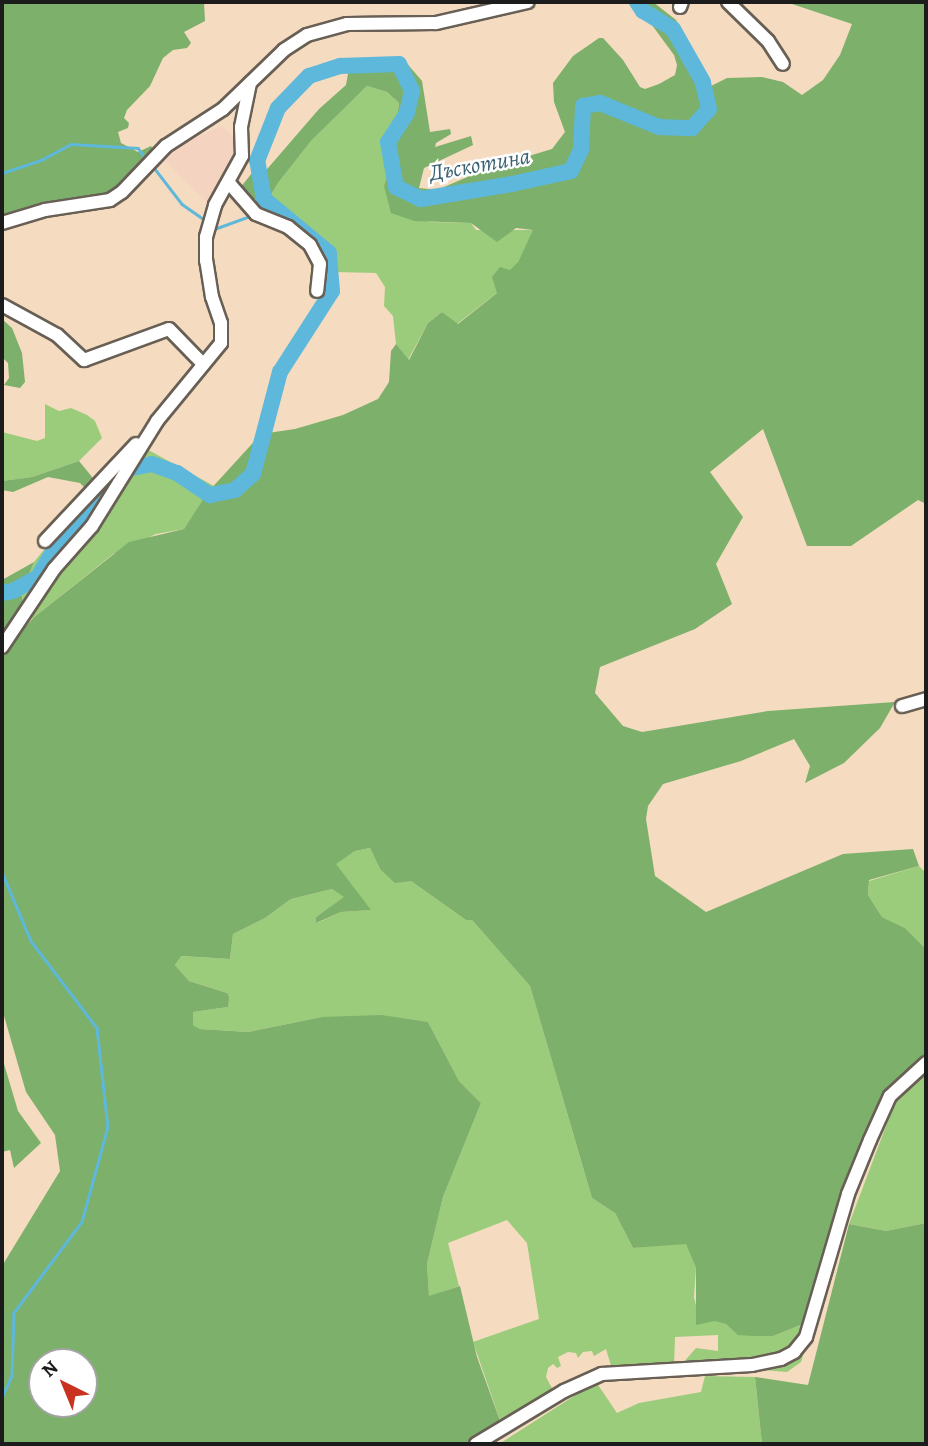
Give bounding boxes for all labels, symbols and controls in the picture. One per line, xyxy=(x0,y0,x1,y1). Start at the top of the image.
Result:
water label: Дъскотина xyxy=(427,143,533,187)
north arrow xyxy=(28,1348,98,1418)
text: N xyxy=(36,1355,64,1383)

